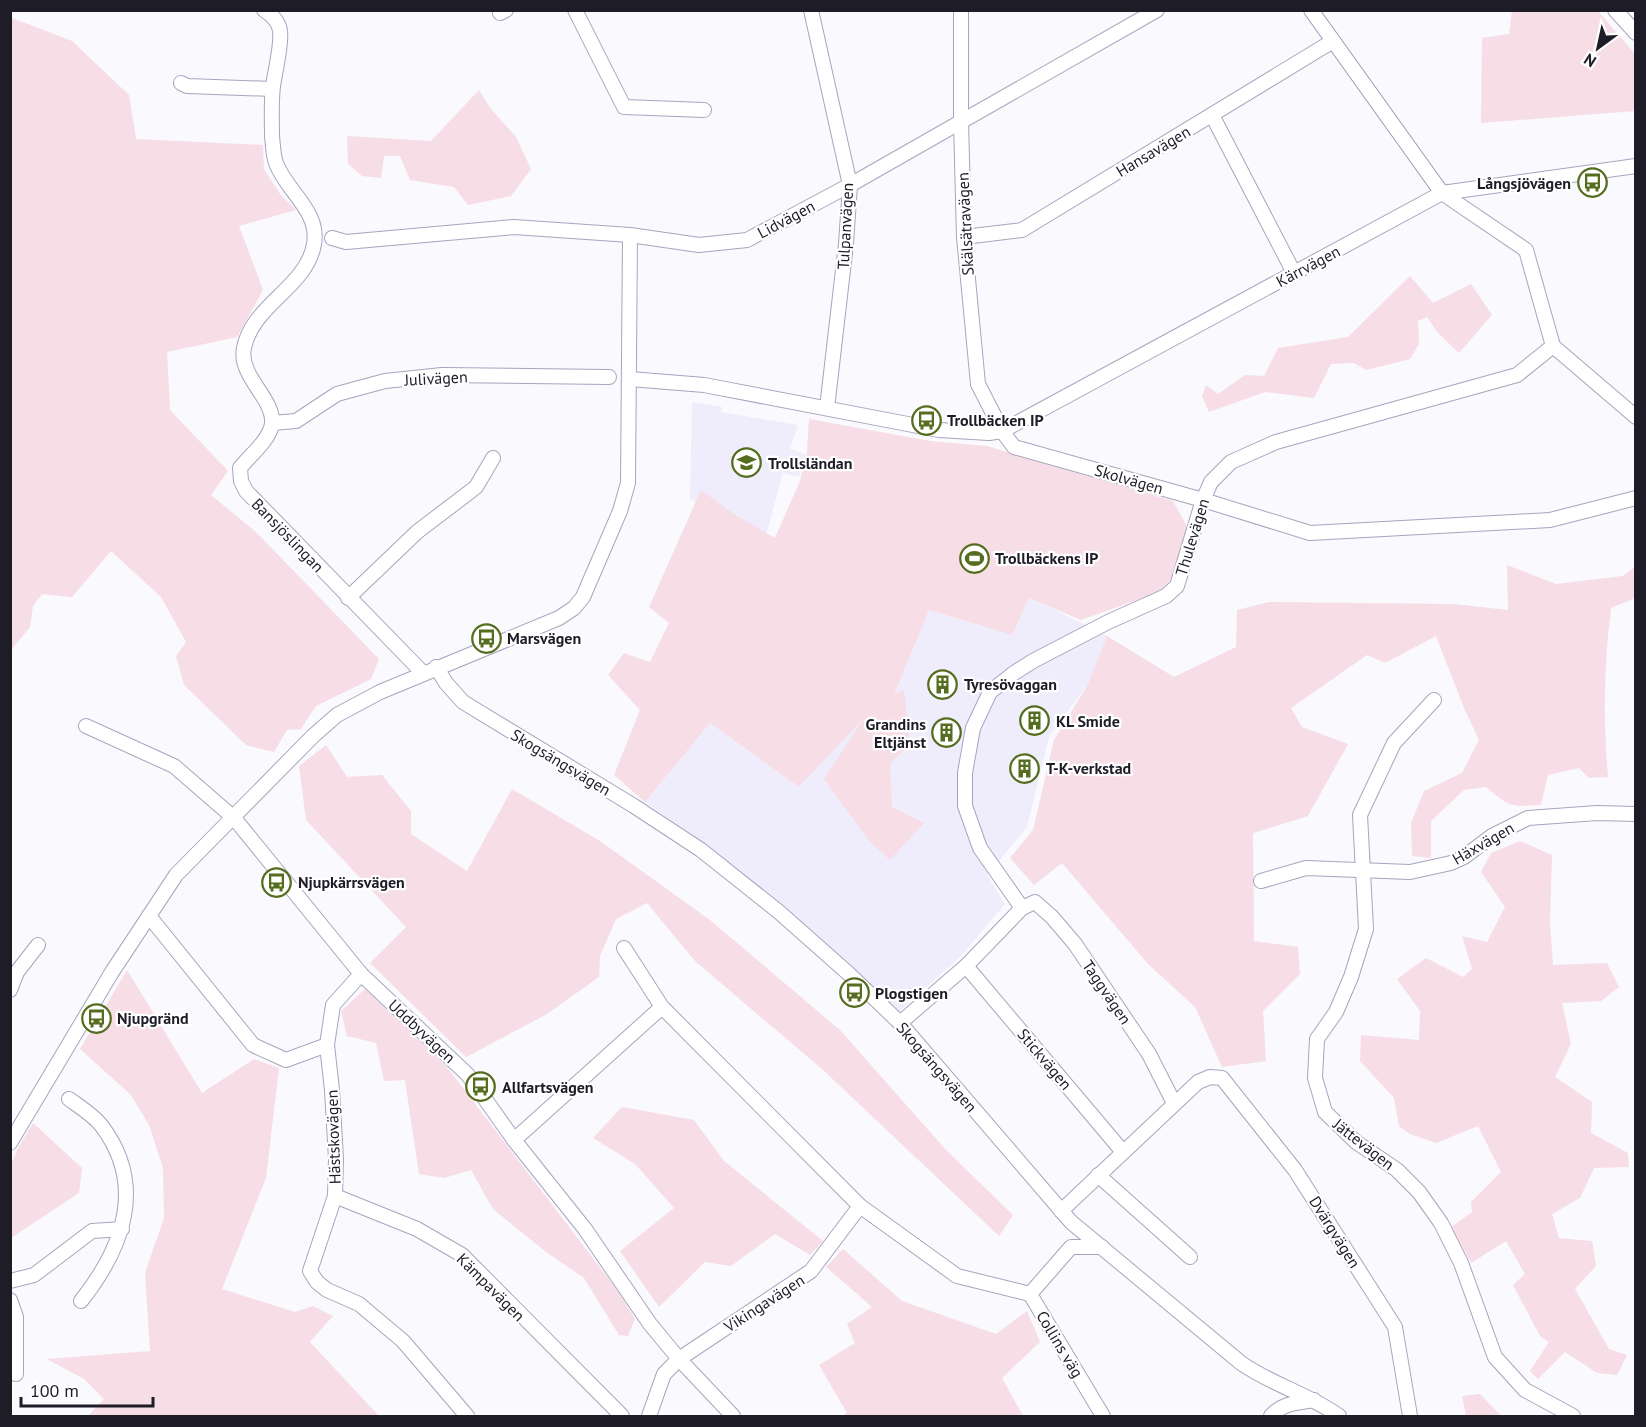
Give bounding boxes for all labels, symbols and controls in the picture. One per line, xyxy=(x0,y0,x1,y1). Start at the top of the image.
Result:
north arrow xyxy=(1568,18,1628,78)
text: N xyxy=(1580,49,1600,72)
street label: Hansavägen xyxy=(1112,121,1194,181)
bus stop icon: Långsjövägen xyxy=(1576,167,1608,199)
street label: Skälsätravägen xyxy=(952,172,978,276)
place label: Långsjövägen xyxy=(1477,173,1571,193)
street label: Tulpanvägen xyxy=(833,182,857,270)
street label: Lidvägen xyxy=(754,196,818,242)
street label: Kärrvägen xyxy=(1273,241,1343,291)
street label: Julivägen xyxy=(403,366,468,390)
bus stop icon: Trollbäcken IP xyxy=(910,404,942,436)
place label: Trollbäcken IP xyxy=(947,410,1044,430)
school or university icon: Trollsländan xyxy=(731,447,763,479)
place label: Trollsländan xyxy=(768,453,852,473)
street label: Skolvägen xyxy=(1092,460,1166,498)
street label: Bansjöslingan xyxy=(248,494,328,576)
street label: Thulevägen xyxy=(1171,496,1213,578)
sports icon: Trollbäckens IP xyxy=(958,542,990,574)
place label: Trollbäckens IP xyxy=(995,548,1099,568)
bus stop icon: Marsvägen xyxy=(470,622,502,654)
place label: Marsvägen xyxy=(507,628,581,648)
building icon: Tyresövaggan xyxy=(927,668,959,700)
place label: Tyresövaggan xyxy=(964,674,1057,694)
building icon: KL Smide xyxy=(1019,705,1051,737)
place label: KL Smide xyxy=(1056,711,1120,731)
place label: Grandins Eltjänst xyxy=(866,714,926,752)
building icon: Grandins Eltjänst xyxy=(931,717,963,749)
street label: Skogsängsvägen xyxy=(507,724,615,800)
building icon: T-K-verkstad xyxy=(1009,752,1041,784)
place label: T-K-verkstad xyxy=(1046,758,1131,778)
street label: Häxvägen xyxy=(1449,817,1517,869)
bus stop icon: Njupkärrsvägen xyxy=(261,866,293,898)
place label: Njupkärrsvägen xyxy=(298,872,405,892)
street label: Taggvägen xyxy=(1078,956,1136,1028)
bus stop icon: Plogstigen xyxy=(838,977,870,1009)
place label: Plogstigen xyxy=(875,983,948,1003)
street label: Uddbyvägen xyxy=(384,995,460,1067)
bus stop icon: Njupgränd xyxy=(80,1002,112,1034)
place label: Njupgränd xyxy=(117,1008,189,1028)
street label: Skogsängsvägen xyxy=(892,1018,982,1116)
street label: Stickvägen xyxy=(1014,1024,1076,1094)
bus stop icon: Allfartsvägen xyxy=(465,1071,497,1103)
place label: Allfartsvägen xyxy=(502,1077,594,1097)
street label: Hästskovägen xyxy=(321,1089,345,1185)
street label: Jättevägen xyxy=(1329,1113,1399,1174)
street label: Dvärgvägen xyxy=(1305,1192,1365,1272)
street label: Kämpavägen xyxy=(453,1249,529,1325)
street label: Vikingavägen xyxy=(719,1270,808,1337)
street label: Collins väg xyxy=(1032,1307,1088,1381)
scale bar xyxy=(21,1370,153,1408)
text: 100 m xyxy=(30,1379,79,1402)

